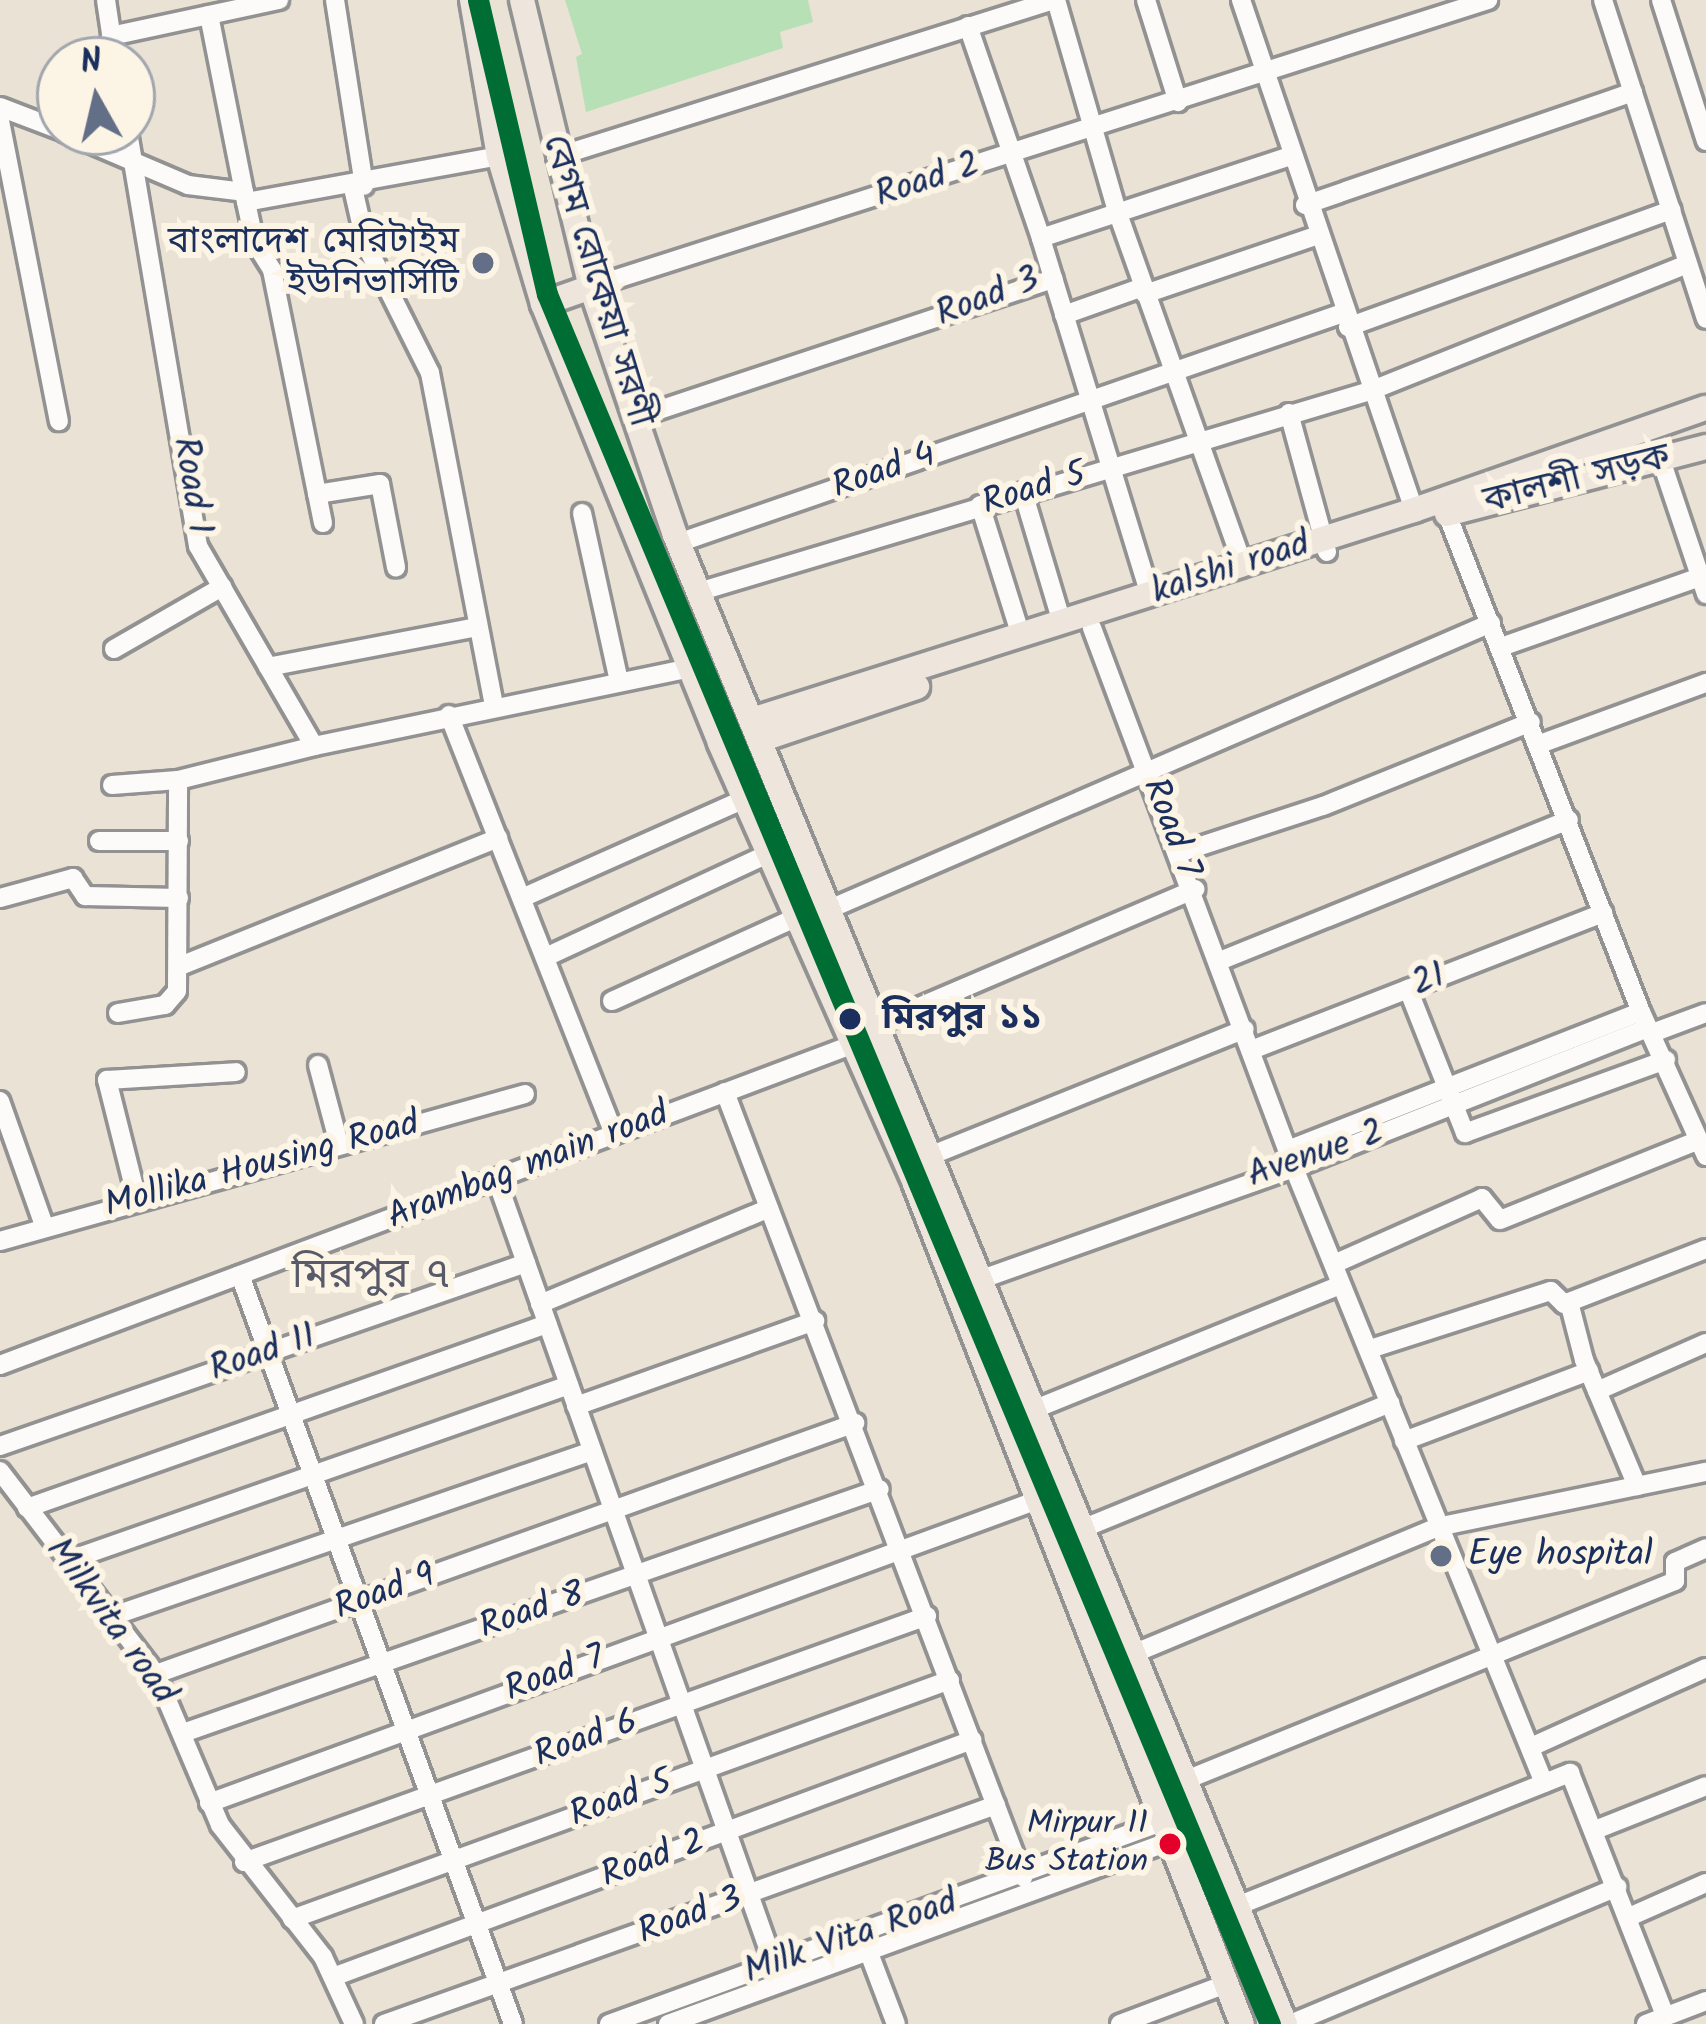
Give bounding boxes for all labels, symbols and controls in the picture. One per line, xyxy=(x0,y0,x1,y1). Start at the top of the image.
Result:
text: N xyxy=(77,35,105,91)
north arrow xyxy=(36,36,156,156)
street label: বেগম রোকেয়া সরণী xyxy=(532,130,662,432)
street label: Road 2 xyxy=(870,144,986,218)
place label: বাংলাদেশ মেরিটাইম ইউনিভার্সিটি xyxy=(168,220,459,305)
marker: বাংলাদেশ মেরিটাইম ইউনিভার্সিটি xyxy=(470,250,496,276)
street label: Road 3 xyxy=(930,259,1046,337)
street label: Road 4 xyxy=(827,433,941,509)
street label: Road 1 xyxy=(162,434,220,538)
street label: কালশী সড়ক xyxy=(1479,436,1675,524)
street label: Road 5 xyxy=(977,453,1091,525)
street label: kalshi road xyxy=(1147,523,1315,615)
street label: Road 7 xyxy=(1132,772,1210,884)
street label: 21 xyxy=(1406,955,1452,1007)
place label: মিরপুর ১১ xyxy=(882,997,1042,1041)
marker: মিরপুর ১১ xyxy=(829,998,871,1040)
street label: Arambag main road xyxy=(381,1093,675,1239)
street label: Mollika Housing Road xyxy=(100,1102,424,1228)
street label: Avenue 2 xyxy=(1242,1112,1390,1198)
district label: মিরপুর ৭ xyxy=(292,1251,450,1301)
street label: Road 11 xyxy=(204,1316,322,1392)
street label: Milkvita road xyxy=(35,1531,185,1713)
place label: Eye hospital xyxy=(1468,1534,1653,1578)
marker: Eye hospital xyxy=(1425,1540,1457,1572)
street label: Road 9 xyxy=(329,1554,441,1630)
street label: Road 8 xyxy=(474,1573,590,1649)
street label: Road 7 xyxy=(499,1636,611,1712)
street label: Road 6 xyxy=(529,1700,643,1778)
street label: Road 5 xyxy=(564,1761,678,1837)
place label: Mirpur 11 Bus Station xyxy=(985,1805,1148,1883)
street label: Road 2 xyxy=(595,1820,711,1898)
marker: Mirpur 11 Bus Station xyxy=(1159,1833,1181,1855)
street label: Road 3 xyxy=(632,1877,748,1955)
street label: Milk Vita Road xyxy=(739,1881,963,1995)

